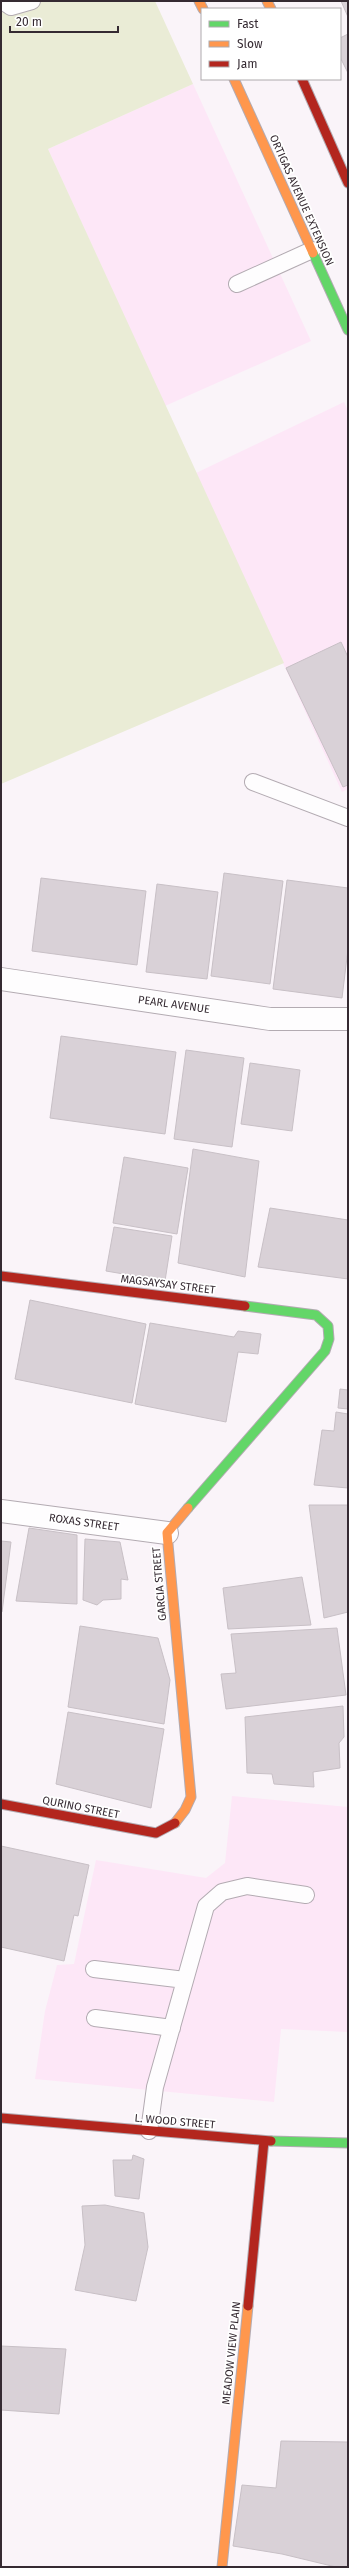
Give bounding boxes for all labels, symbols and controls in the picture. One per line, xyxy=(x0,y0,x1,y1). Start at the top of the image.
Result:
scale bar xyxy=(10,8,118,34)
legend xyxy=(201,8,341,80)
text: 20 m xyxy=(16,15,42,29)
text: Fast xyxy=(237,17,259,31)
text: Slow xyxy=(237,37,263,51)
text: Jam xyxy=(237,57,257,71)
street label: ORTIGAS AVENUE EXTENSION xyxy=(267,133,336,268)
street label: PEARL AVENUE xyxy=(137,993,211,1016)
street label: MAGSAYSAY STREET xyxy=(120,1272,216,1297)
street label: ROXAS STREET xyxy=(48,1511,120,1534)
street label: GARCIA STREET xyxy=(150,1546,169,1621)
street label: QURINO STREET xyxy=(41,1794,121,1821)
street label: L. WOOD STREET xyxy=(134,2111,216,2132)
street label: MEADOW VIEW PLAIN xyxy=(220,2301,243,2405)

